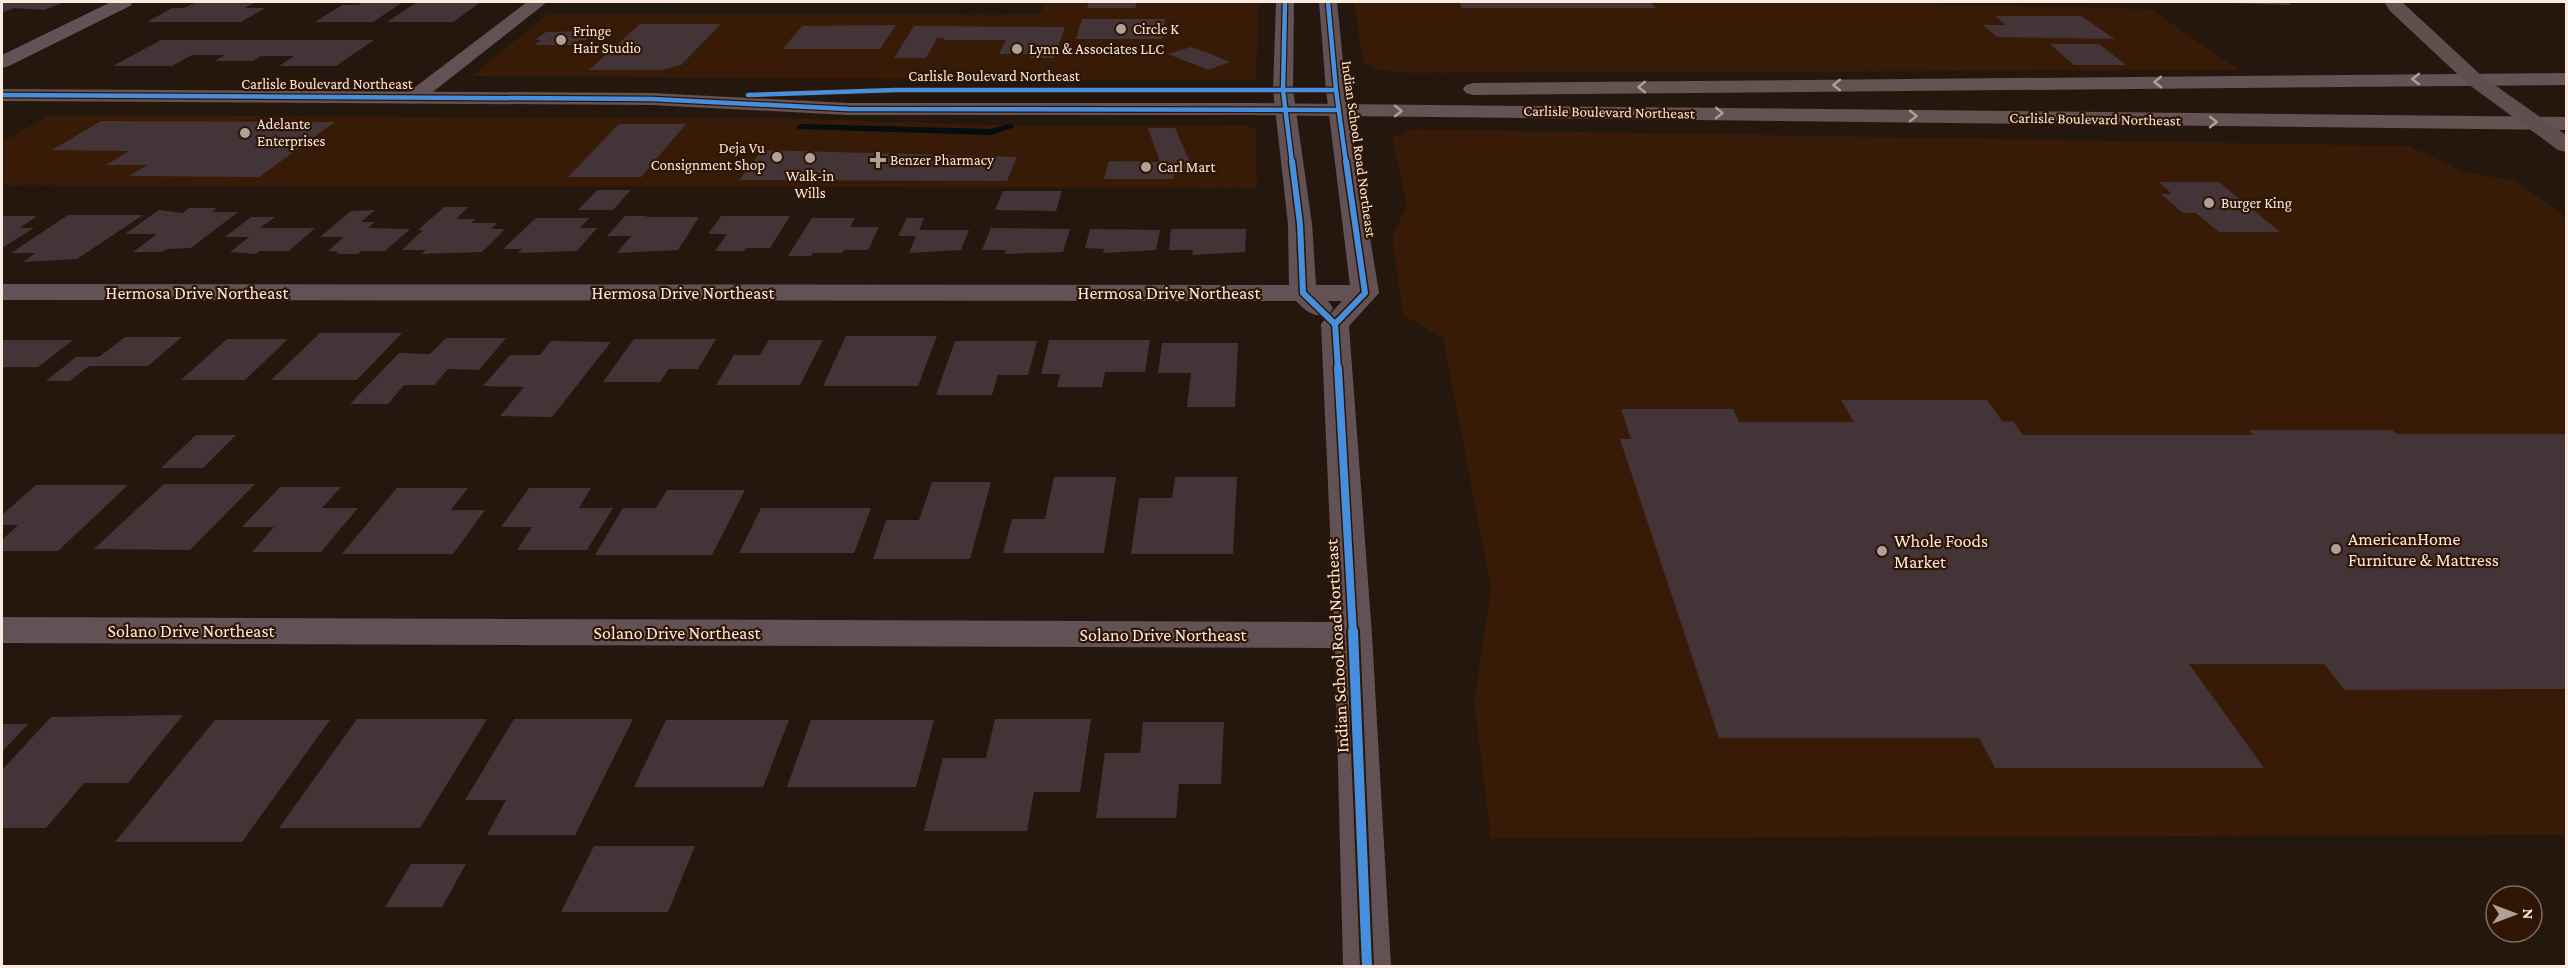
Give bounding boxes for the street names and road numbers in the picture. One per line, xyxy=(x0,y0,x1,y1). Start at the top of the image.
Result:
street label: Indian School Road Northeast xyxy=(1339,60,1379,239)
street label: Carlisle Boulevard Northeast xyxy=(908,68,1081,84)
street label: Carlisle Boulevard Northeast xyxy=(241,76,414,92)
street label: Carlisle Boulevard Northeast xyxy=(1523,103,1696,122)
street label: Carlisle Boulevard Northeast xyxy=(2009,110,2182,129)
street label: Hermosa Drive Northeast xyxy=(106,283,289,303)
street label: Hermosa Drive Northeast xyxy=(592,283,775,303)
street label: Hermosa Drive Northeast xyxy=(1078,283,1261,303)
street label: Indian School Road Northeast xyxy=(1321,538,1353,753)
street label: Solano Drive Northeast xyxy=(108,621,275,641)
street label: Solano Drive Northeast xyxy=(594,623,761,643)
street label: Solano Drive Northeast xyxy=(1080,625,1247,645)

